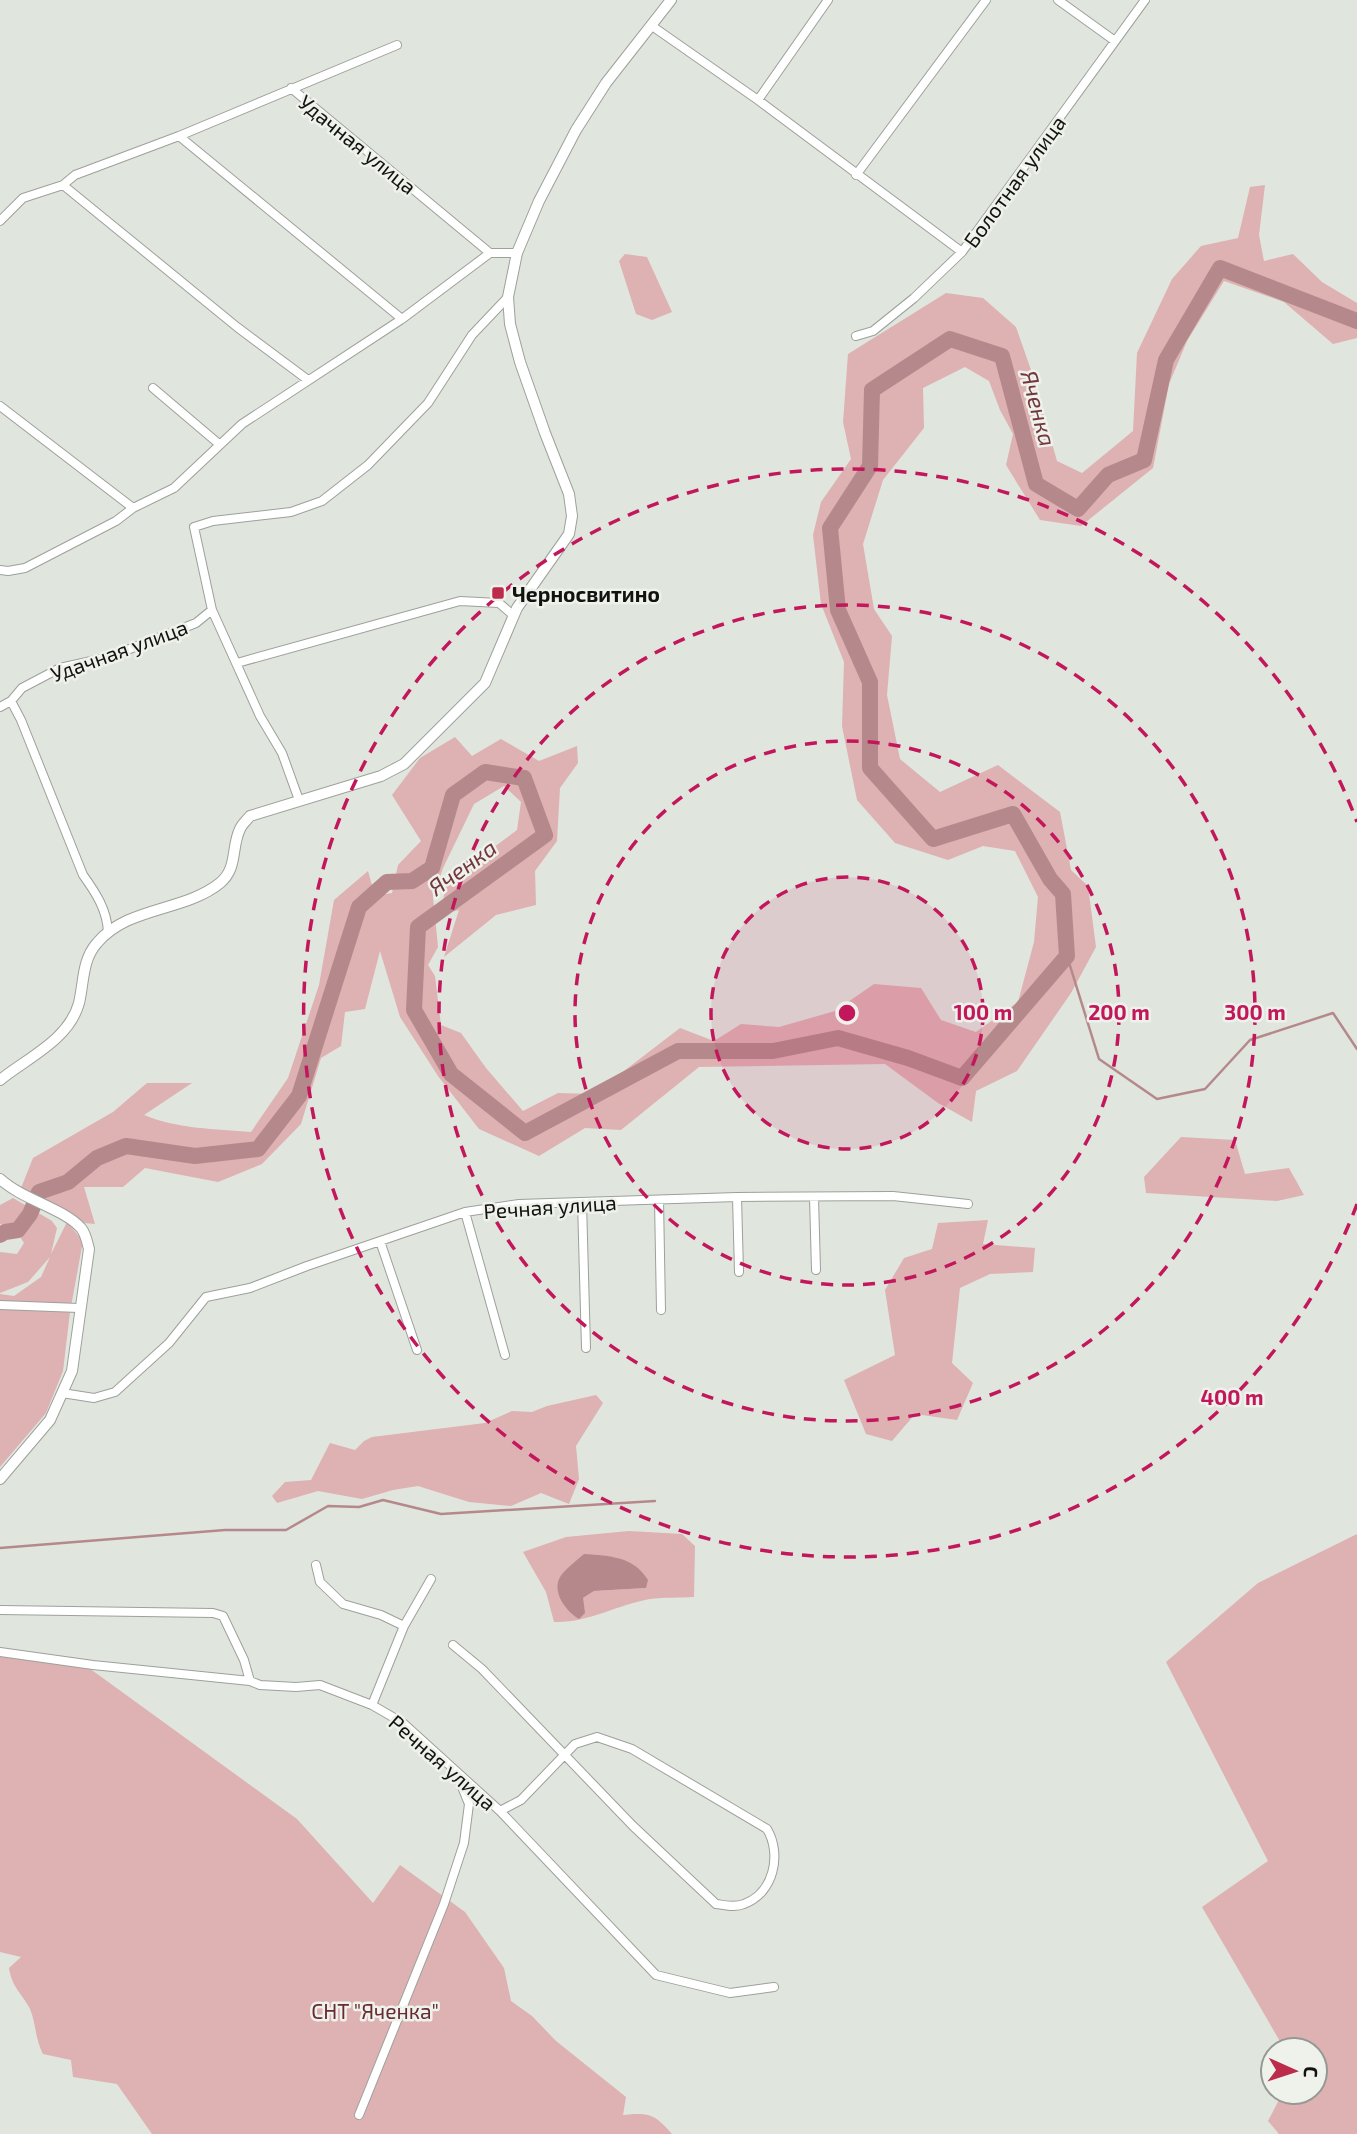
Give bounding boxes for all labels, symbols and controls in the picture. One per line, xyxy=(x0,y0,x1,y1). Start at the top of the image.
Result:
street label: Удачная улица xyxy=(294,89,422,200)
street label: Болотная улица xyxy=(958,110,1071,252)
water label: Яченка xyxy=(1015,367,1063,449)
place label: Черносвитино xyxy=(512,581,660,606)
marker: Черносвитино xyxy=(490,585,506,601)
street label: Удачная улица xyxy=(47,614,191,687)
water label: Яченка xyxy=(422,833,502,901)
text: 100 m xyxy=(954,999,1012,1024)
text: 200 m xyxy=(1088,999,1150,1024)
text: 300 m xyxy=(1224,999,1286,1024)
centre of rings xyxy=(835,1001,859,1025)
street label: Речная улица xyxy=(483,1189,617,1224)
text: 400 m xyxy=(1201,1384,1263,1409)
street label: Речная улица xyxy=(384,1709,502,1816)
park label: СНТ "Яченка" xyxy=(311,1998,439,2023)
north arrow xyxy=(1259,2036,1329,2106)
text: С xyxy=(1300,2066,1323,2078)

